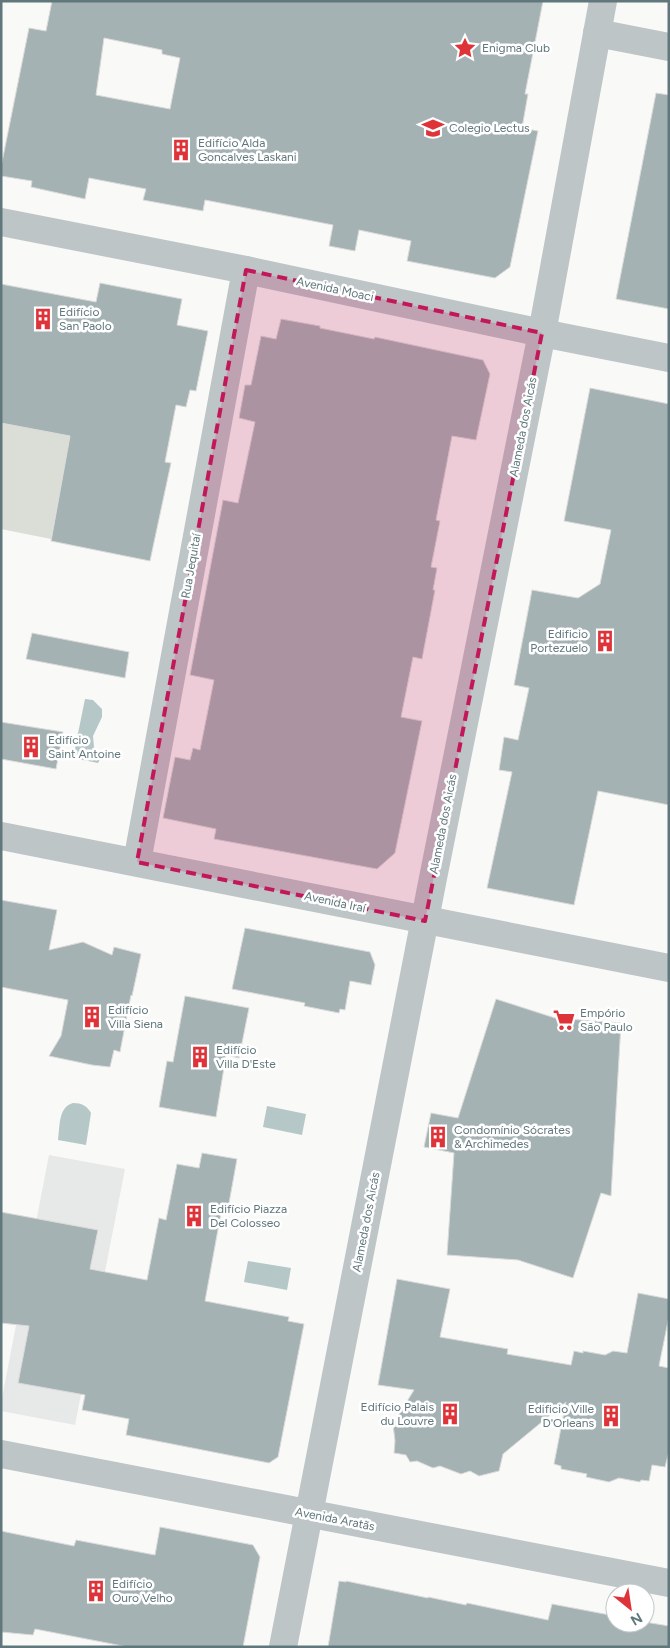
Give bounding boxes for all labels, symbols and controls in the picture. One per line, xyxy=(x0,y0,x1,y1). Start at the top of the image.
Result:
place icon: Enigma Club xyxy=(452,35,478,61)
place label: Enigma Club xyxy=(482,41,550,55)
school or university icon: Colegio Lectus xyxy=(420,115,446,141)
place label: Colegio Lectus xyxy=(449,121,530,135)
place label: Edifício Alda Goncalves Laskani xyxy=(198,136,296,164)
building icon: Edifício Alda Goncalves Laskani xyxy=(168,137,194,163)
street label: Avenida Moaci xyxy=(295,274,375,304)
place label: Edifício San Paolo xyxy=(59,305,112,333)
building icon: Edifício San Paolo xyxy=(30,306,56,332)
street label: Alameda dos Aicás xyxy=(506,375,540,478)
street label: Rua Jequitaí xyxy=(178,531,204,600)
place label: Edificio Portezuelo xyxy=(530,627,588,655)
building icon: Edificio Portezuelo xyxy=(592,628,618,654)
place label: Edifício Saint Antoine xyxy=(48,733,121,761)
building icon: Edifício Saint Antoine xyxy=(18,734,44,760)
street label: Alameda dos Aicás xyxy=(426,772,460,875)
street label: Avenida Iraí xyxy=(303,889,368,916)
place label: Edifício Villa Siena xyxy=(108,1003,163,1031)
building icon: Edifício Villa Siena xyxy=(79,1004,105,1030)
place label: Empório São Paulo xyxy=(580,1006,633,1034)
supermarket icon: Empório São Paulo xyxy=(551,1007,577,1033)
place label: Edifício Villa D'Este xyxy=(216,1043,276,1071)
building icon: Edifício Villa D'Este xyxy=(187,1044,213,1070)
place label: Condomínio Sócrates & Archimedes xyxy=(454,1123,571,1151)
building icon: Condomínio Sócrates & Archimedes xyxy=(425,1124,451,1150)
street label: Alameda dos Aicás xyxy=(349,1170,383,1273)
place label: Edifício Piazza Del Colosseo xyxy=(210,1202,287,1230)
building icon: Edifício Piazza Del Colosseo xyxy=(181,1203,207,1229)
place label: Edifício Palais du Louvre xyxy=(361,1400,434,1428)
building icon: Edifício Palais du Louvre xyxy=(437,1401,463,1427)
place label: Edificio Ville D'Orleans xyxy=(528,1402,594,1430)
building icon: Edificio Ville D'Orleans xyxy=(598,1403,624,1429)
street label: Avenida Aratãs xyxy=(294,1504,376,1534)
place label: Edifício Ouro Velho xyxy=(112,1577,173,1605)
building icon: Edifício Ouro Velho xyxy=(83,1578,109,1604)
north arrow xyxy=(605,1583,655,1633)
text: N xyxy=(627,1609,645,1629)

